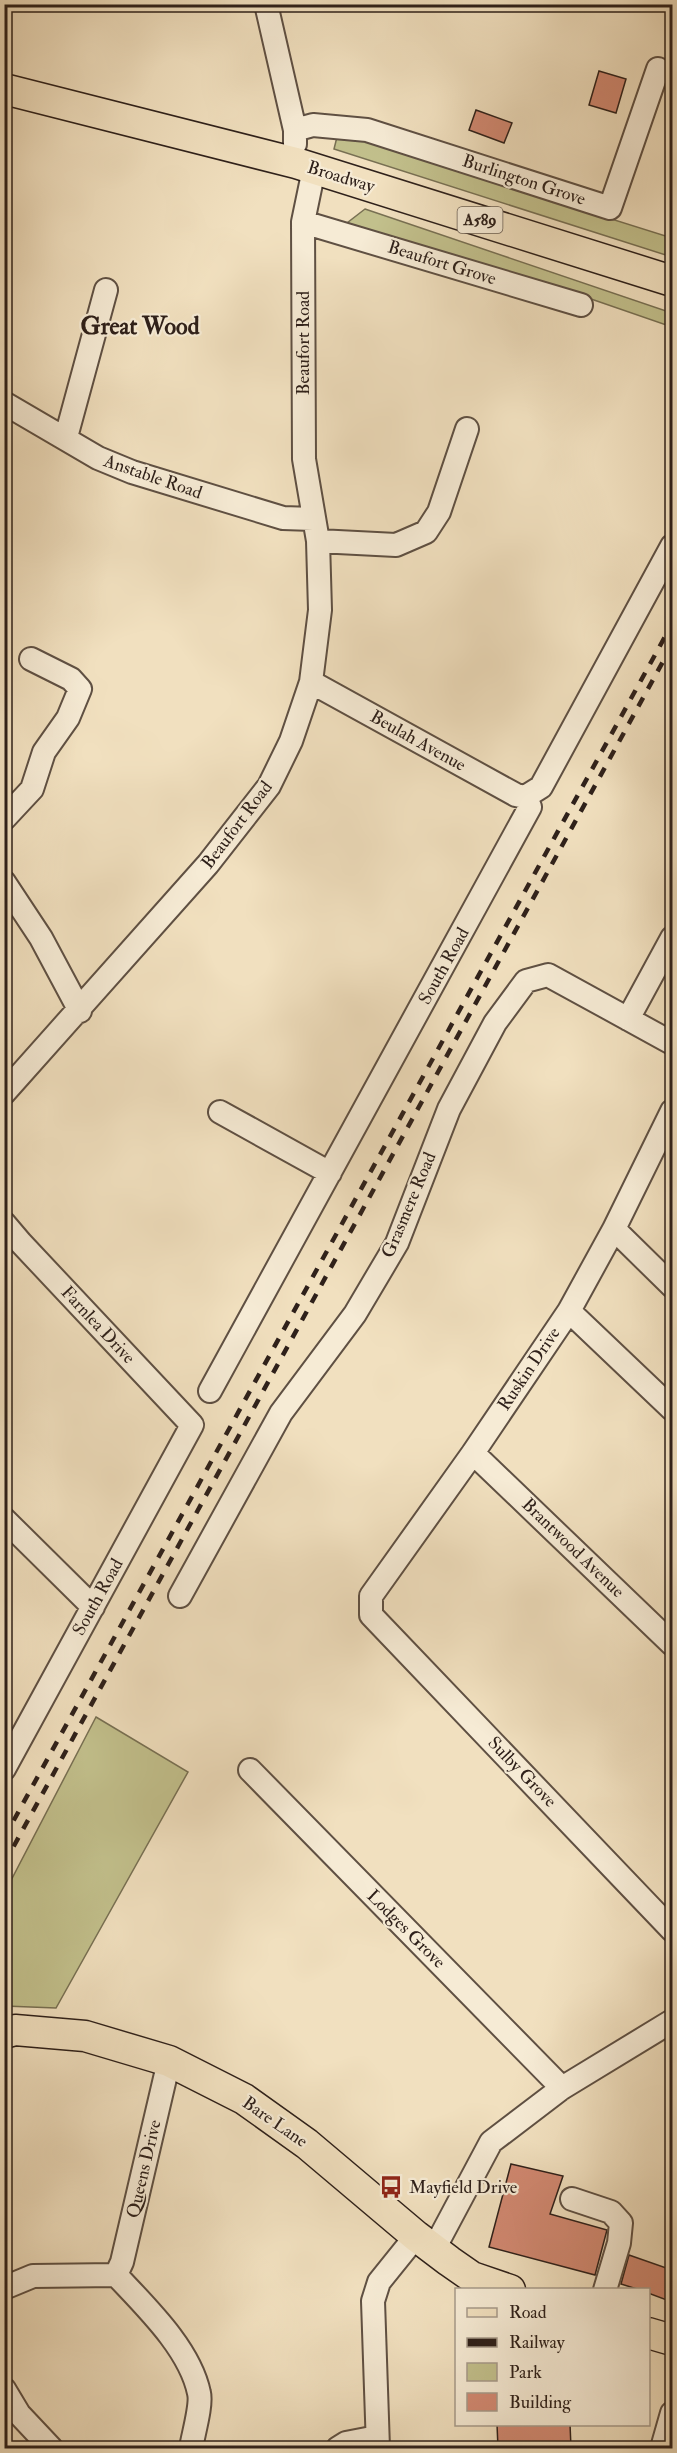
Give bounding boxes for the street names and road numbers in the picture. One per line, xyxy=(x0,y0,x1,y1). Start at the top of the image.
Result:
street label: Burlington Grove xyxy=(459,149,589,211)
street label: Broadway xyxy=(304,156,379,198)
road number: A589 xyxy=(458,207,502,233)
street label: Beaufort Grove xyxy=(385,236,499,291)
street label: Beaufort Road xyxy=(292,291,315,395)
street label: Anstable Road xyxy=(100,449,205,505)
street label: Beulah Avenue xyxy=(366,705,470,777)
street label: Beaufort Road xyxy=(196,776,278,874)
street label: South Road xyxy=(413,923,475,1009)
street label: Grasmere Road xyxy=(376,1149,442,1261)
street label: Farnlea Drive xyxy=(56,1281,140,1369)
street label: Ruskin Drive xyxy=(493,1322,566,1415)
street label: Brantwood Avenue xyxy=(517,1493,629,1603)
street label: South Road xyxy=(67,1554,129,1640)
street label: Sulby Grove xyxy=(483,1732,562,1813)
street label: Lodges Grove xyxy=(362,1885,451,1974)
street label: Bare Lane xyxy=(238,2091,312,2153)
street label: Queens Drive xyxy=(122,2117,167,2220)

